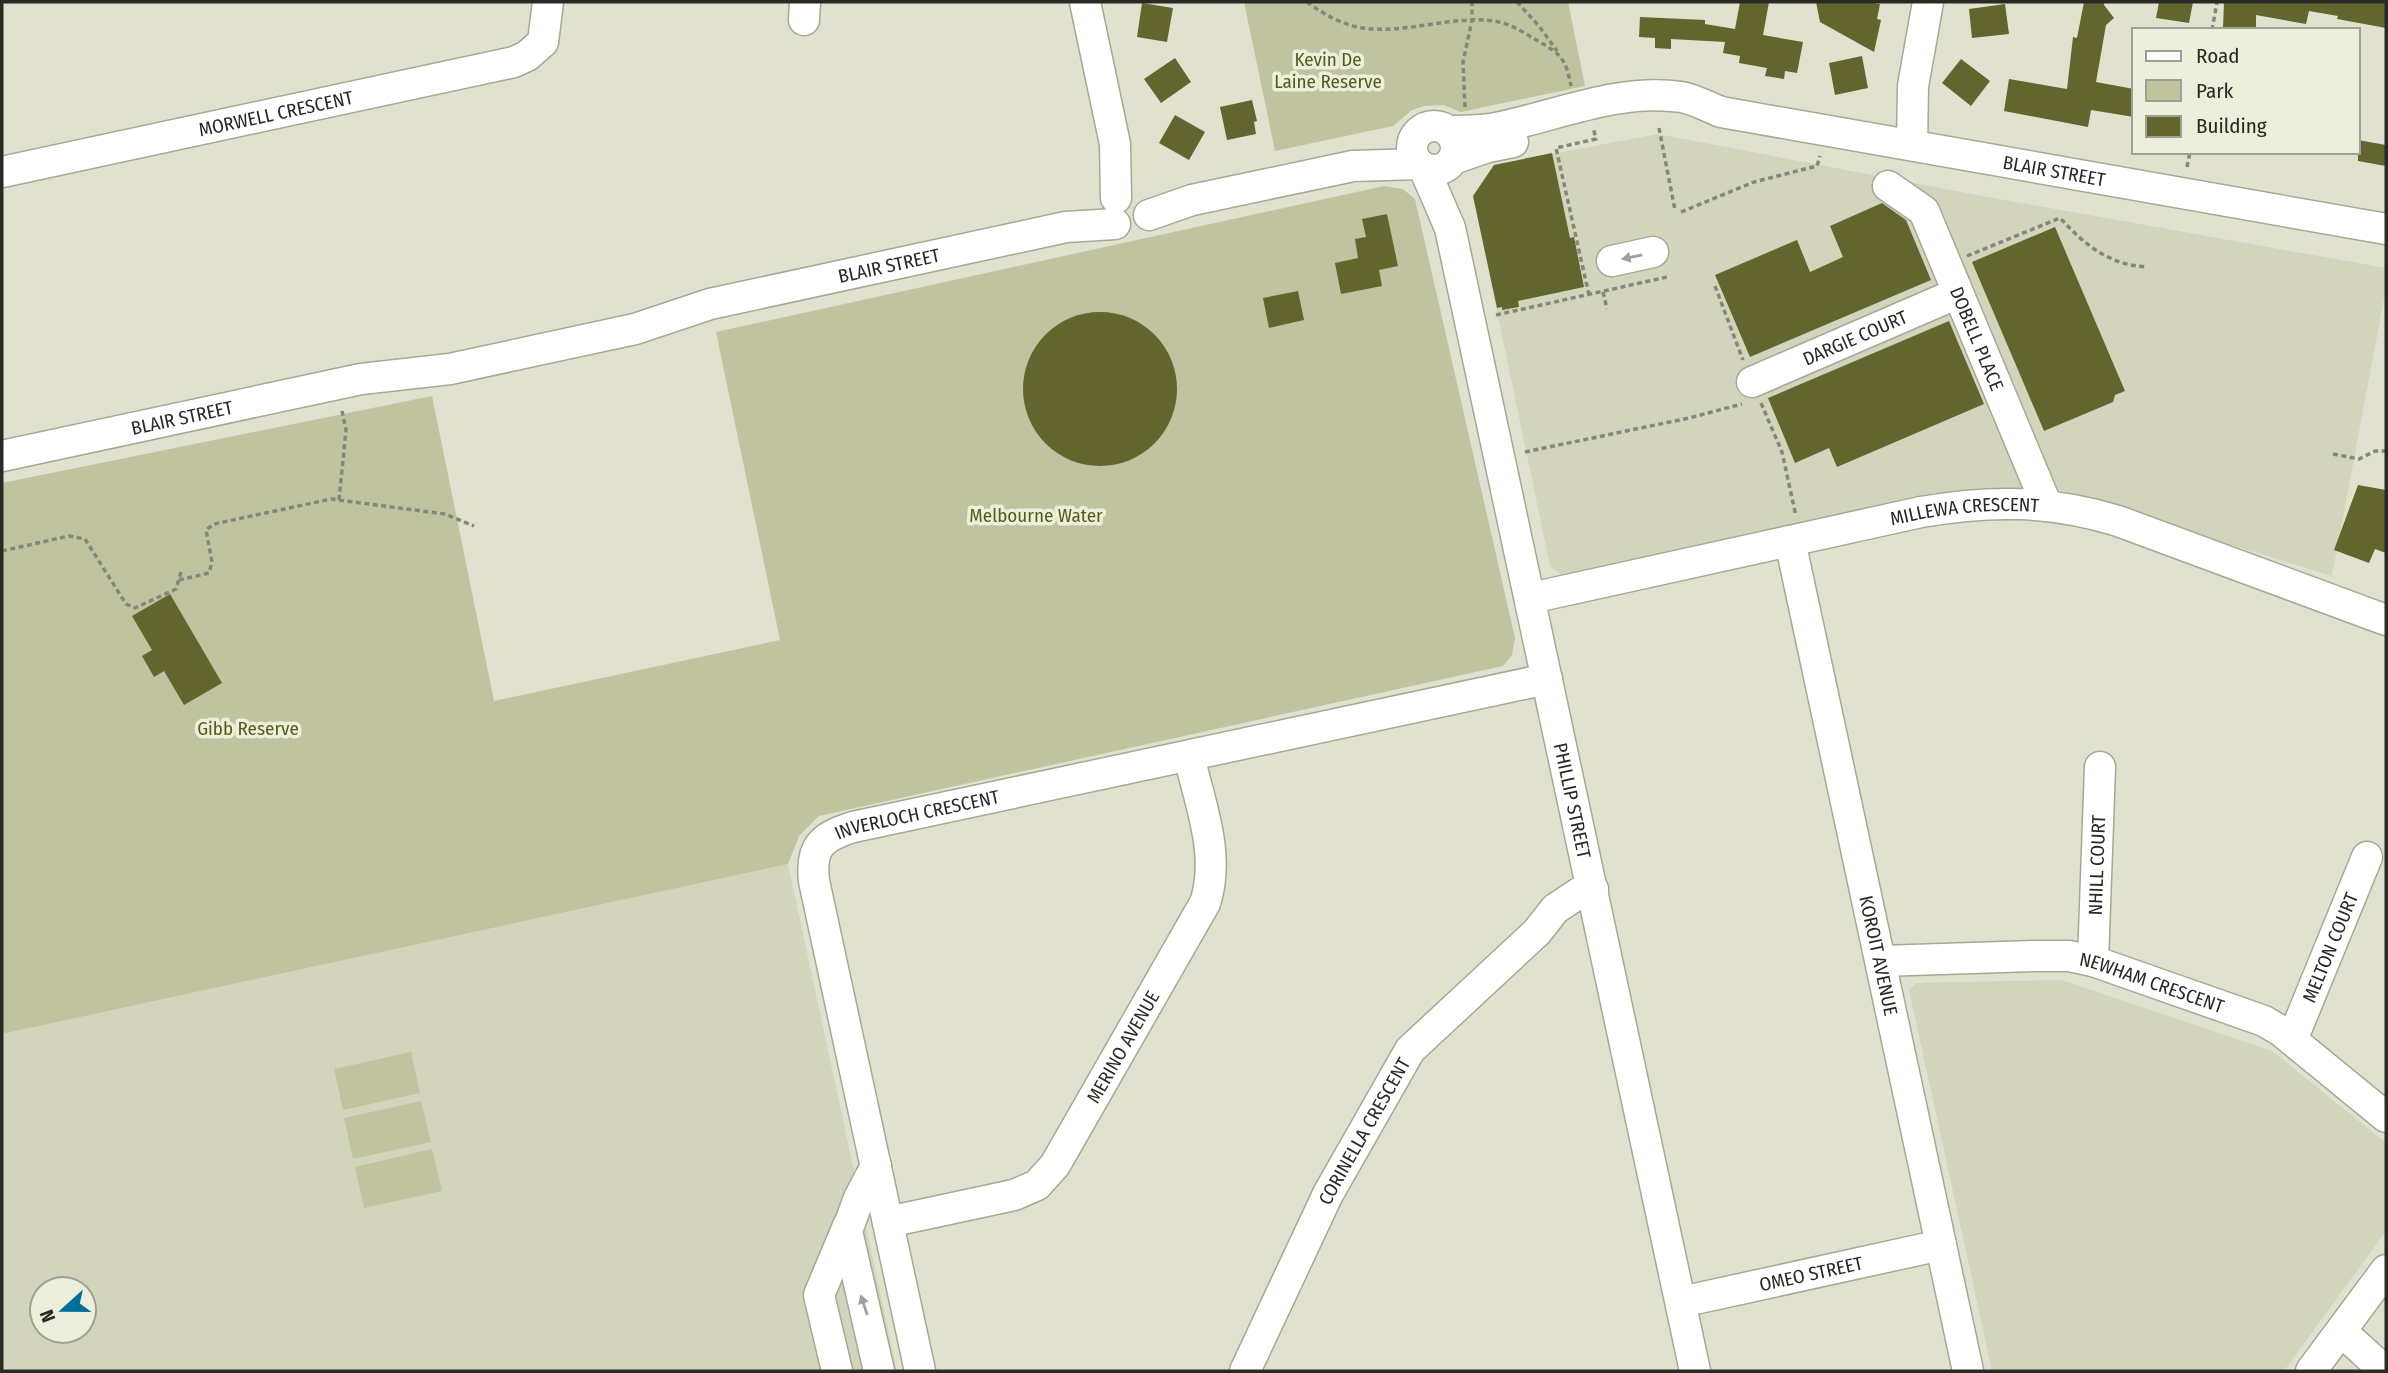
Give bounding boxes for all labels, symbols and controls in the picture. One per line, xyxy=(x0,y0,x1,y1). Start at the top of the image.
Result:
legend xyxy=(2132,28,2360,154)
text: Road xyxy=(2196,43,2240,69)
park label: Kevin De Laine Reserve xyxy=(1274,48,1382,93)
text: Park xyxy=(2196,78,2234,104)
street label: MORWELL CRESCENT xyxy=(196,85,355,141)
text: Building xyxy=(2196,113,2267,139)
street label: BLAIR STREET xyxy=(2001,150,2107,191)
street label: BLAIR STREET xyxy=(836,243,942,288)
one-way arrow xyxy=(1621,251,1643,262)
street label: DOBELL PLACE xyxy=(1945,283,2009,394)
street label: DARGIE COURT xyxy=(1799,305,1911,370)
street label: BLAIR STREET xyxy=(129,395,235,440)
street label: MILLEWA CRESCENT xyxy=(1888,492,2040,530)
park label: Melbourne Water xyxy=(969,504,1103,527)
park label: Gibb Reserve xyxy=(197,717,299,740)
street label: PHILLIP STREET xyxy=(1549,741,1596,861)
street label: INVERLOCH CRESCENT xyxy=(831,785,1001,844)
street label: NHILL COURT xyxy=(2083,814,2110,916)
street label: MELTON COURT xyxy=(2297,889,2363,1006)
street label: KOROIT AVENUE xyxy=(1855,893,1903,1018)
street label: NEWHAM CRESCENT xyxy=(2078,947,2227,1018)
street label: MERINO AVENUE xyxy=(1081,987,1164,1107)
street label: CORINELLA CRESCENT xyxy=(1313,1053,1415,1208)
street label: OMEO STREET xyxy=(1757,1251,1865,1296)
north arrow xyxy=(28,1275,98,1345)
one-way arrow xyxy=(858,1294,868,1315)
text: N xyxy=(35,1306,60,1325)

